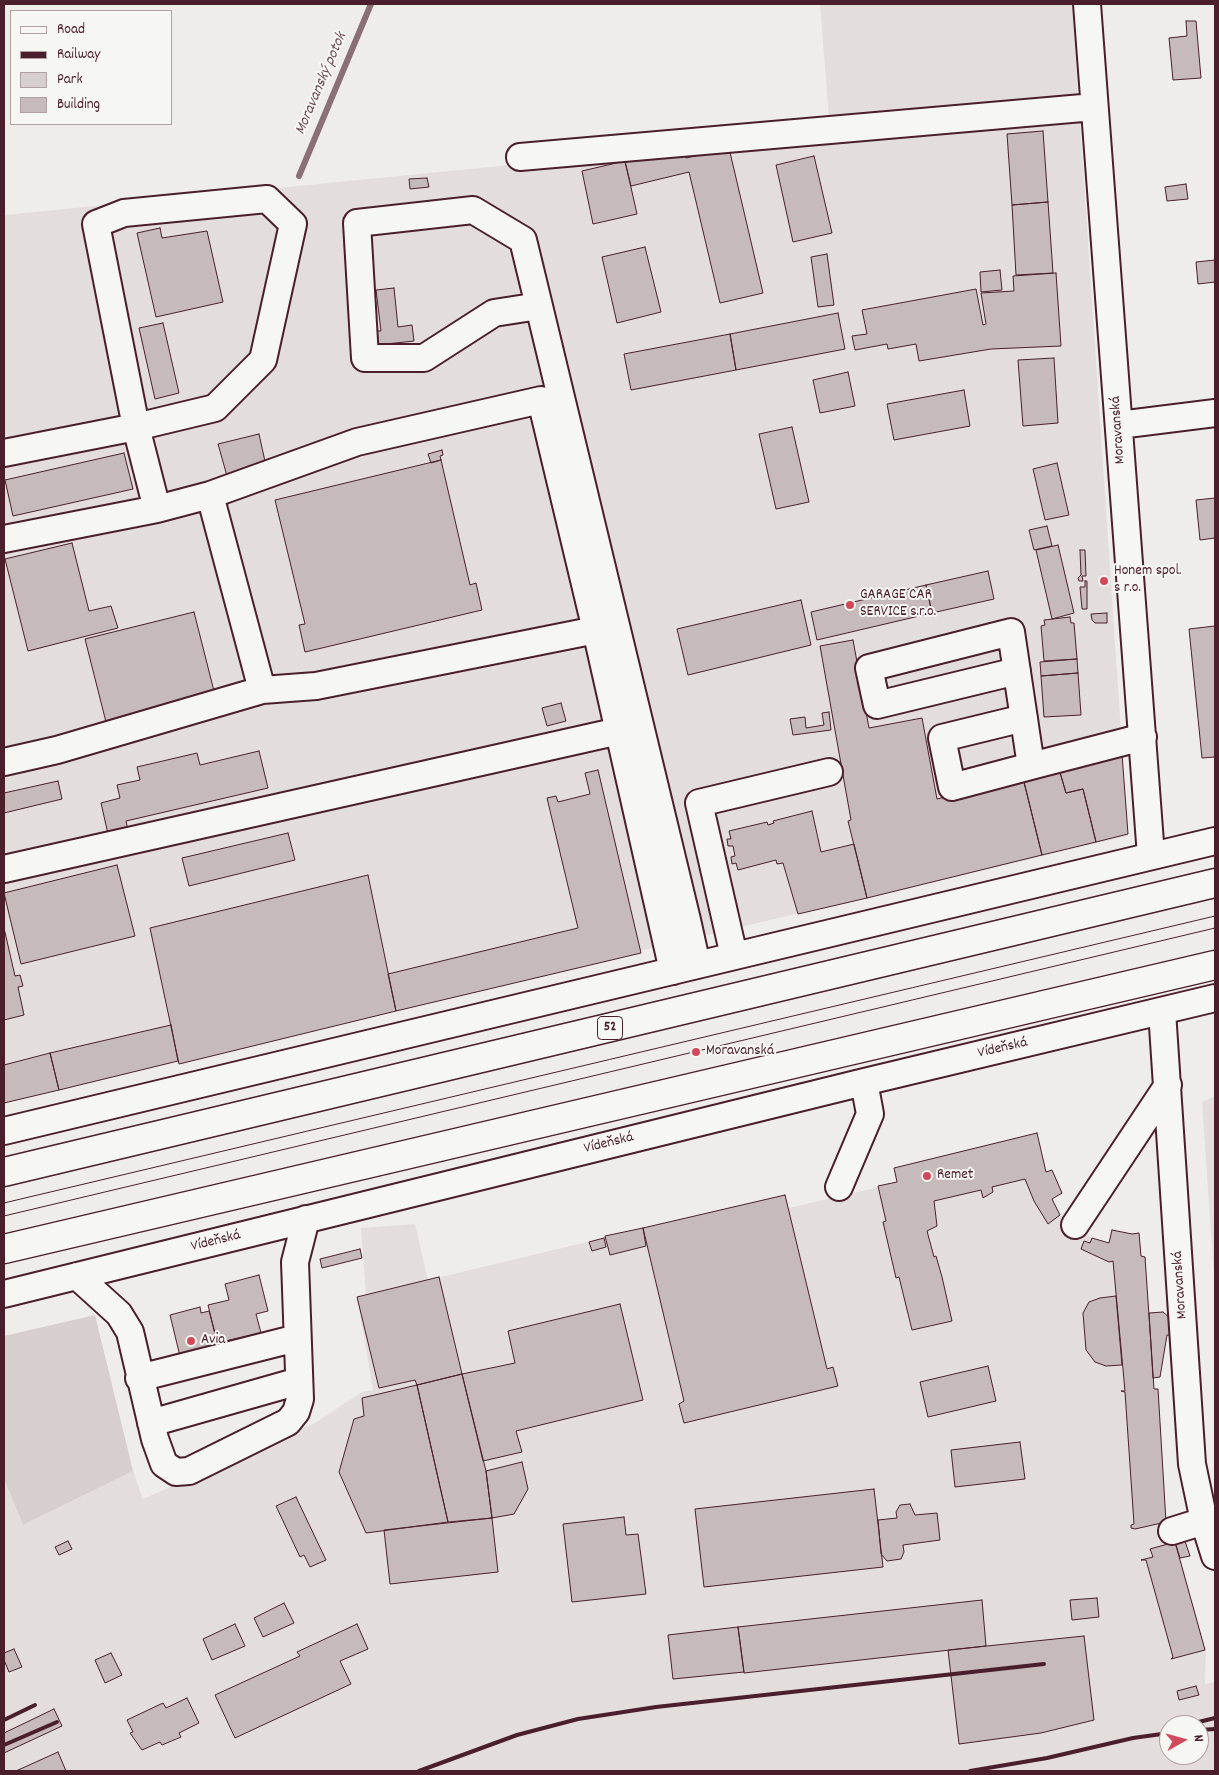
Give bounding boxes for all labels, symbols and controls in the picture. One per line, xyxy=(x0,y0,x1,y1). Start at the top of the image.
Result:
legend xyxy=(10,10,172,125)
text: Road xyxy=(57,19,85,41)
water label: Moravanský potok xyxy=(292,30,352,138)
text: Railway xyxy=(57,44,100,66)
text: Park xyxy=(57,69,83,91)
text: Building xyxy=(57,94,100,116)
street label: Moravanská xyxy=(1108,395,1130,465)
place label: Honem spol. s r.o. xyxy=(1114,563,1182,598)
marker: Honem spol. s r.o. xyxy=(1098,575,1110,587)
place label: GARAGE CAR SERVICE s.r.o. xyxy=(860,587,936,622)
marker: GARAGE CAR SERVICE s.r.o. xyxy=(844,599,856,611)
road number: 52 xyxy=(598,1016,622,1040)
street label: Vídeňská xyxy=(976,1035,1030,1063)
place label: Moravanská xyxy=(706,1043,774,1061)
marker: Moravanská xyxy=(690,1046,702,1058)
street label: Vídeňská xyxy=(582,1129,636,1159)
place label: Remet xyxy=(937,1167,973,1185)
marker: Remet xyxy=(921,1170,933,1182)
street label: Vídeňská xyxy=(189,1227,243,1257)
street label: Moravanská xyxy=(1170,1250,1192,1320)
place label: Avia xyxy=(201,1332,225,1350)
marker: Avia xyxy=(185,1335,197,1347)
north arrow xyxy=(1159,1715,1209,1765)
text: N xyxy=(1188,1734,1208,1743)

